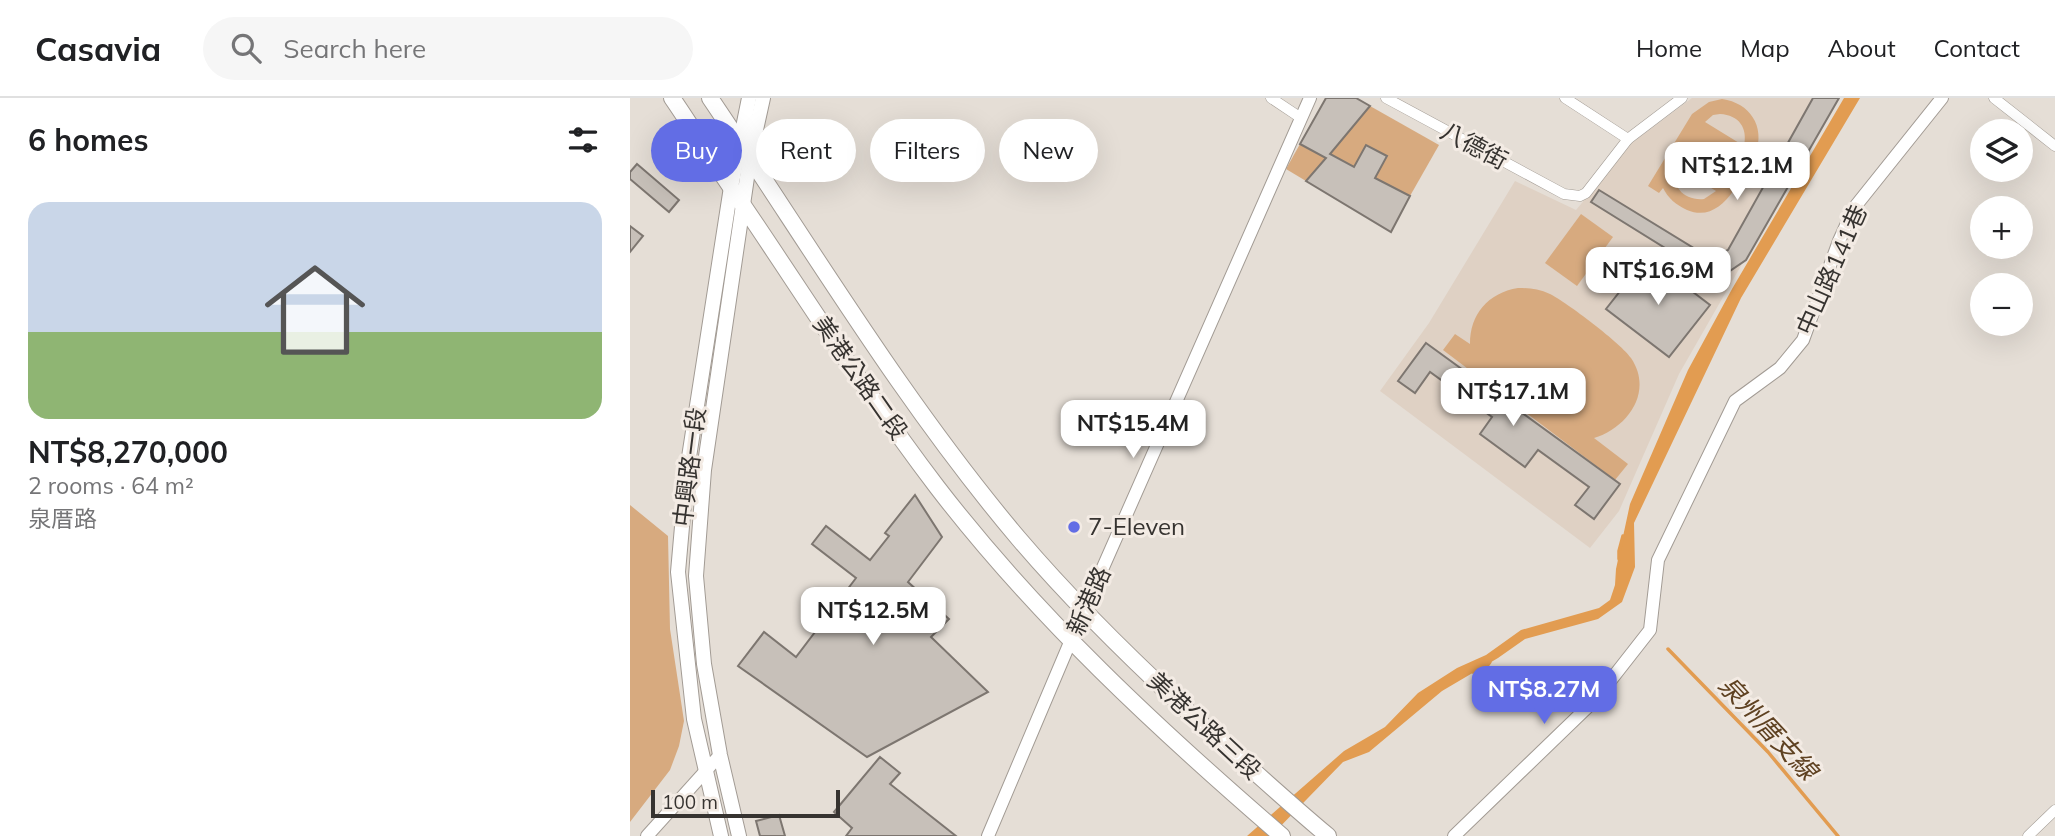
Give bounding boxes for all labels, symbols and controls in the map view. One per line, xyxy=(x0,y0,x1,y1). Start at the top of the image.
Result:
search box xyxy=(203,17,693,80)
text: Casavia xyxy=(35,28,161,69)
icon: search xyxy=(227,29,265,67)
text: Search here xyxy=(283,32,426,65)
text: Home xyxy=(1636,33,1702,63)
text: Map xyxy=(1740,33,1790,63)
text: About xyxy=(1828,33,1896,63)
text: Contact xyxy=(1934,33,2020,63)
street label: 八德街 xyxy=(1436,115,1513,175)
chip: Buy xyxy=(651,119,742,182)
chip: Rent xyxy=(756,119,856,182)
chip: Filters xyxy=(870,119,985,182)
chip: New xyxy=(999,119,1098,182)
map controls xyxy=(1970,119,2033,336)
button: layers xyxy=(1970,119,2033,182)
text: 6 homes xyxy=(28,121,149,159)
icon: filters xyxy=(564,121,602,159)
pin: NT$12.1M xyxy=(1665,142,1809,202)
text: NT$12.1M xyxy=(1681,150,1793,179)
button: + xyxy=(1970,196,2033,259)
street label: 中山路141巷 xyxy=(1789,200,1873,339)
icon: home xyxy=(252,247,378,373)
pin: NT$16.9M xyxy=(1586,248,1730,307)
text: NT$16.9M xyxy=(1602,255,1714,284)
button: − xyxy=(1970,273,2033,336)
street label: 美港公路二段 xyxy=(807,310,914,445)
pin: NT$17.1M xyxy=(1441,368,1585,428)
text: NT$17.1M xyxy=(1457,376,1569,405)
pin: NT$15.4M xyxy=(1061,400,1205,460)
street label: 中興路一段 xyxy=(667,405,711,528)
text: NT$15.4M xyxy=(1077,408,1189,437)
text: NT$8,270,000 xyxy=(28,433,228,471)
text: 2 rooms · 64 m² xyxy=(28,471,194,500)
text: 泉厝路 xyxy=(28,504,97,533)
place label: 7-Eleven xyxy=(1088,511,1185,541)
marker: 7-Eleven xyxy=(1066,519,1082,535)
street label: 新港路 xyxy=(1060,562,1116,640)
pin: NT$12.5M xyxy=(801,588,945,647)
text: NT$12.5M xyxy=(817,595,929,624)
street label: 美港公路三段 xyxy=(1142,665,1268,785)
pin: NT$8.27M xyxy=(1472,666,1616,726)
water label: 泉州厝支線 xyxy=(1712,669,1827,789)
text: NT$8.27M xyxy=(1488,674,1600,703)
scale bar xyxy=(651,787,840,819)
text: 100 m xyxy=(662,790,718,814)

